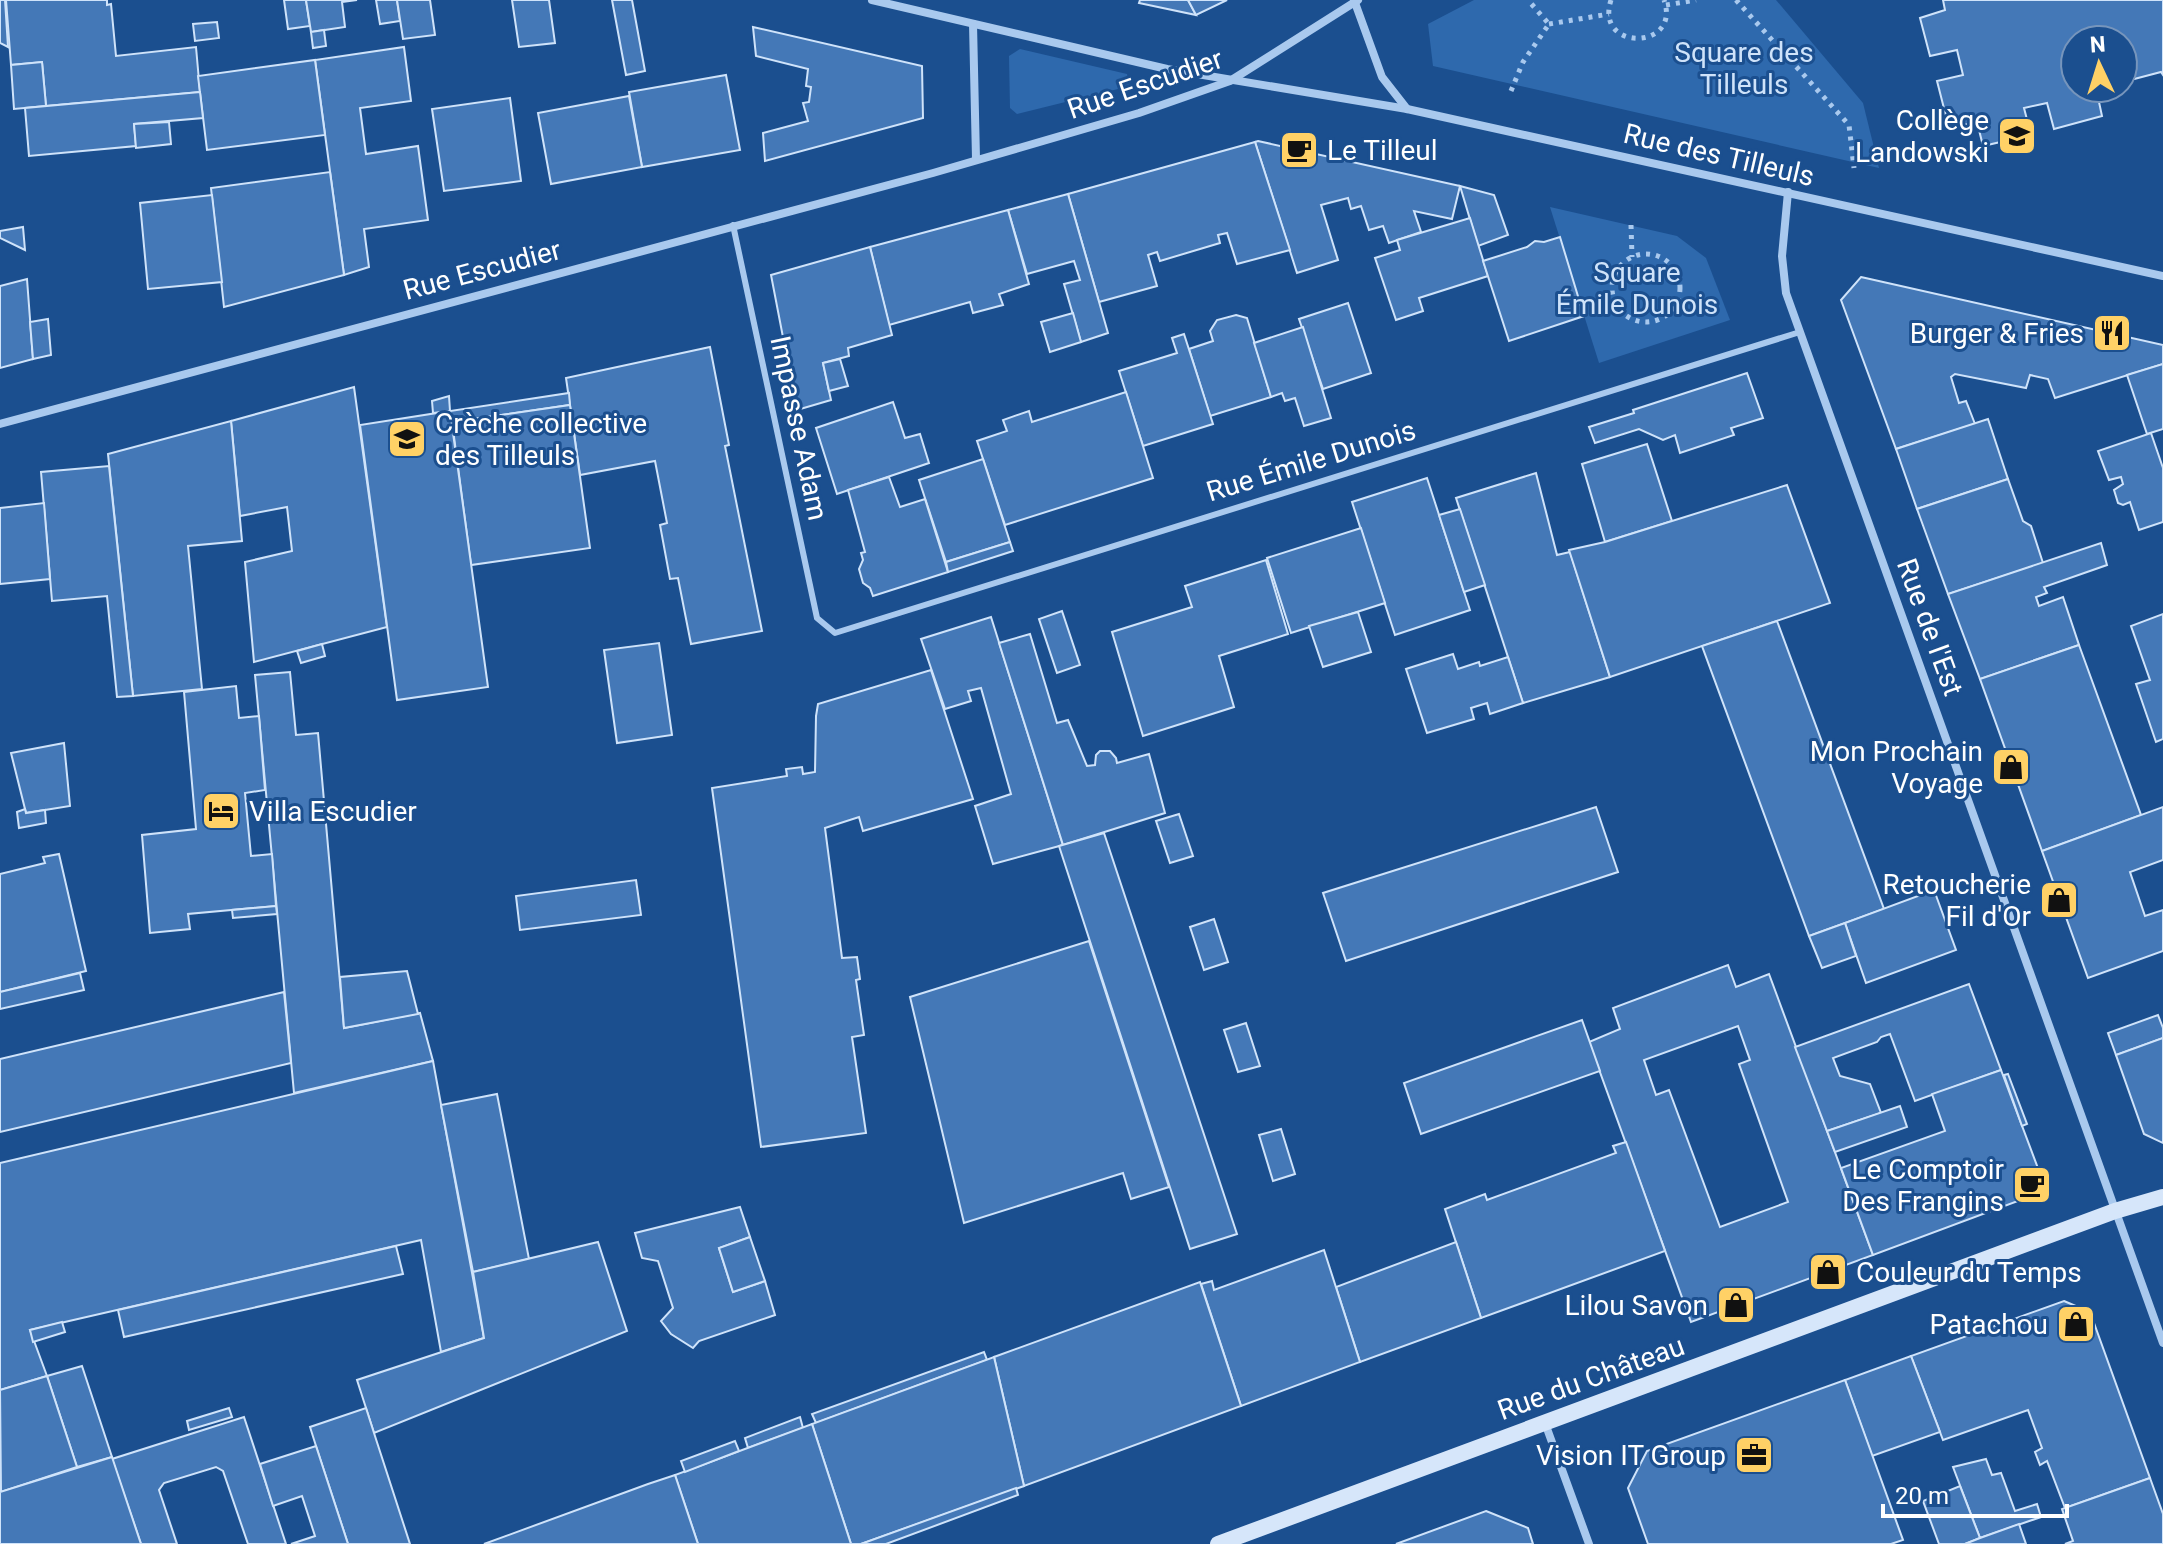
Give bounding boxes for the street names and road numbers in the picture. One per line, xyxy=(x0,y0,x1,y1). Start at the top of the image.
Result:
street label: Rue Escudier xyxy=(1063,42,1227,126)
street label: Rue des Tilleuls xyxy=(1620,117,1818,193)
street label: Rue Escudier xyxy=(400,233,565,307)
street label: Impasse Adam xyxy=(763,333,835,523)
street label: Rue Émile Dunois xyxy=(1202,414,1420,508)
street label: Rue de l'Est xyxy=(1890,554,1970,700)
street label: Rue du Château xyxy=(1493,1329,1689,1427)

